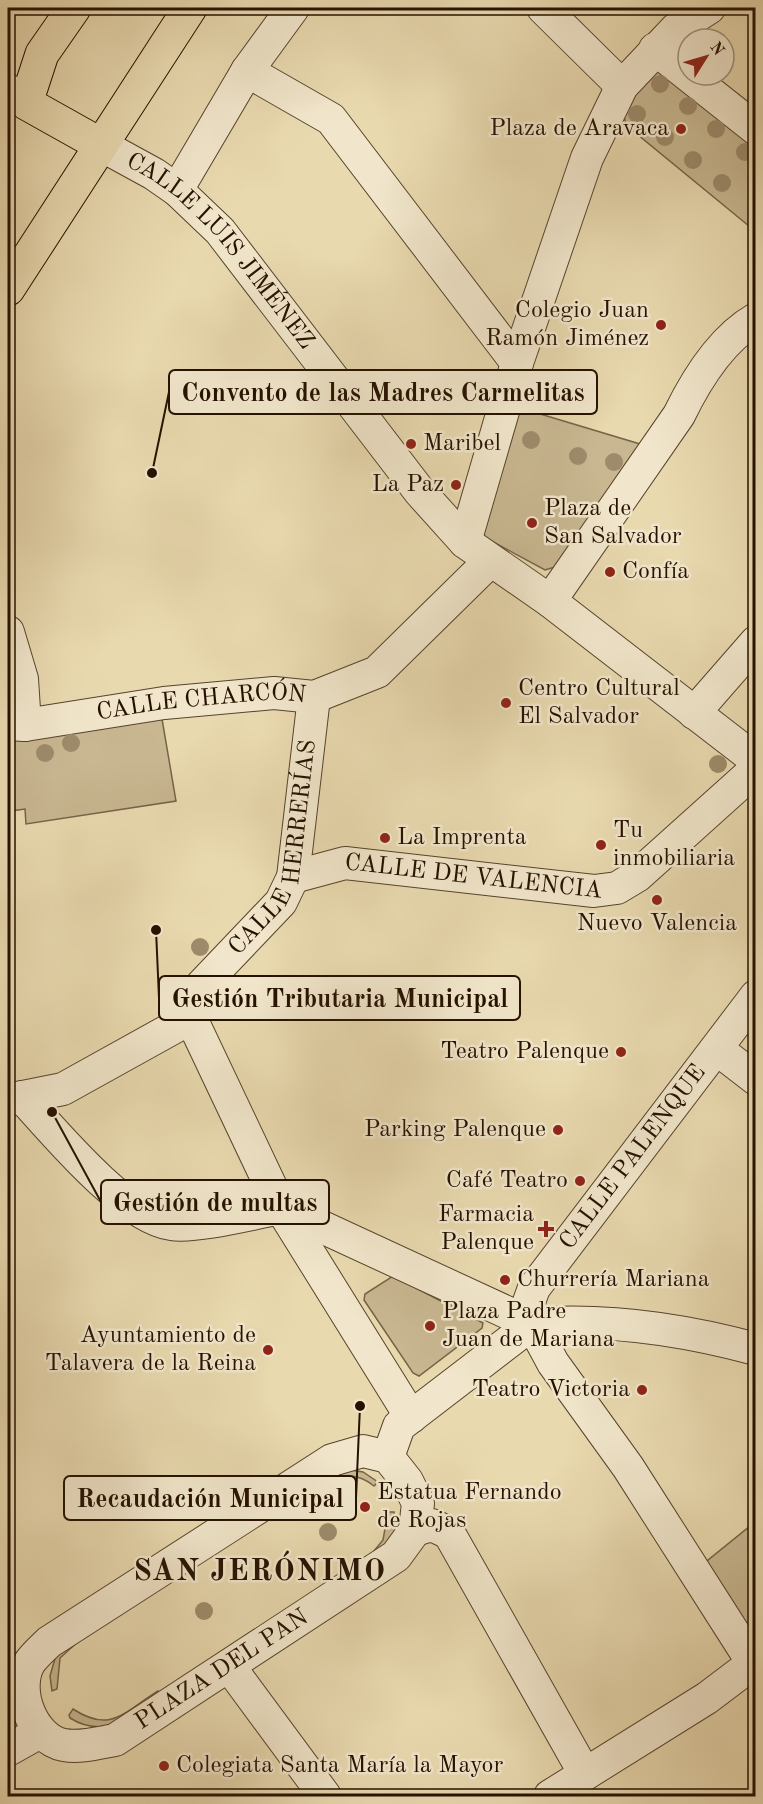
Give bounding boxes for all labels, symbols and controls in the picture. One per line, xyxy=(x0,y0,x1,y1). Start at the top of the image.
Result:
north arrow xyxy=(676,27,736,87)
text: N xyxy=(706,39,727,59)
place label: Plaza de Aravaca xyxy=(490,117,669,141)
marker: Plaza de Aravaca xyxy=(674,122,688,136)
street label: CALLE LUIS JIMÉNEZ xyxy=(122,149,318,354)
place label: Colegio Juan Ramón Jiménez xyxy=(485,299,649,351)
marker: Colegio Juan Ramón Jiménez xyxy=(654,318,668,332)
callout: Convento de las Madres Carmelitas xyxy=(169,370,597,414)
text: Convento de las Madres Carmelitas xyxy=(181,381,585,407)
place label: Maribel xyxy=(423,432,501,456)
marker: Maribel xyxy=(404,437,418,451)
place label: La Paz xyxy=(372,473,444,497)
marker: La Paz xyxy=(449,478,463,492)
place label: Plaza de San Salvador xyxy=(544,497,682,549)
marker: Plaza de San Salvador xyxy=(525,516,539,530)
place label: Confía xyxy=(622,560,689,584)
marker: Confía xyxy=(603,565,617,579)
street label: CALLE CHARCÓN xyxy=(95,676,307,725)
place label: Centro Cultural El Salvador xyxy=(518,677,680,729)
marker: Centro Cultural El Salvador xyxy=(499,696,513,710)
street label: CALLE HERRERÍAS xyxy=(225,738,321,960)
place label: Tu inmobiliaria xyxy=(613,819,735,871)
place label: La Imprenta xyxy=(397,826,527,850)
marker: La Imprenta xyxy=(378,831,392,845)
marker: Tu inmobiliaria xyxy=(594,838,608,852)
street label: CALLE DE VALENCIA xyxy=(343,851,603,904)
marker: Nuevo Valencia xyxy=(650,893,664,907)
place label: Nuevo Valencia xyxy=(577,912,737,936)
callout: Gestión Tributaria Municipal xyxy=(159,976,520,1020)
text: Gestión Tributaria Municipal xyxy=(172,987,508,1013)
place label: Teatro Palenque xyxy=(440,1040,609,1064)
marker: Teatro Palenque xyxy=(614,1045,628,1059)
street label: CALLE PALENQUE xyxy=(556,1061,711,1254)
place label: Parking Palenque xyxy=(364,1118,546,1142)
marker: Parking Palenque xyxy=(551,1123,565,1137)
place label: Café Teatro xyxy=(446,1169,568,1193)
marker: Café Teatro xyxy=(573,1174,587,1188)
callout: Gestión de multas xyxy=(101,1180,329,1224)
text: Gestión de multas xyxy=(113,1191,317,1217)
place label: Farmacia Palenque xyxy=(438,1203,534,1255)
marker: Farmacia Palenque xyxy=(539,1222,553,1236)
place label: Churrería Mariana xyxy=(517,1268,710,1292)
marker: Churrería Mariana xyxy=(498,1273,512,1287)
place label: Plaza Padre Juan de Mariana xyxy=(442,1300,615,1352)
marker: Plaza Padre Juan de Mariana xyxy=(423,1319,437,1333)
place label: Ayuntamiento de Talavera de la Reina xyxy=(45,1324,256,1376)
marker: Ayuntamiento de Talavera de la Reina xyxy=(261,1343,275,1357)
place label: Teatro Victoria xyxy=(472,1378,630,1402)
marker: Teatro Victoria xyxy=(635,1383,649,1397)
callout: Recaudación Municipal xyxy=(64,1476,356,1520)
place label: Estatua Fernando de Rojas xyxy=(377,1481,562,1533)
text: Recaudación Municipal xyxy=(76,1487,344,1513)
marker: Estatua Fernando de Rojas xyxy=(358,1500,372,1514)
district label: SAN JERÓNIMO xyxy=(133,1550,387,1587)
street label: PLAZA DEL PAN xyxy=(131,1605,313,1735)
place label: Colegiata Santa María la Mayor xyxy=(176,1754,503,1778)
marker: Colegiata Santa María la Mayor xyxy=(157,1759,171,1773)

